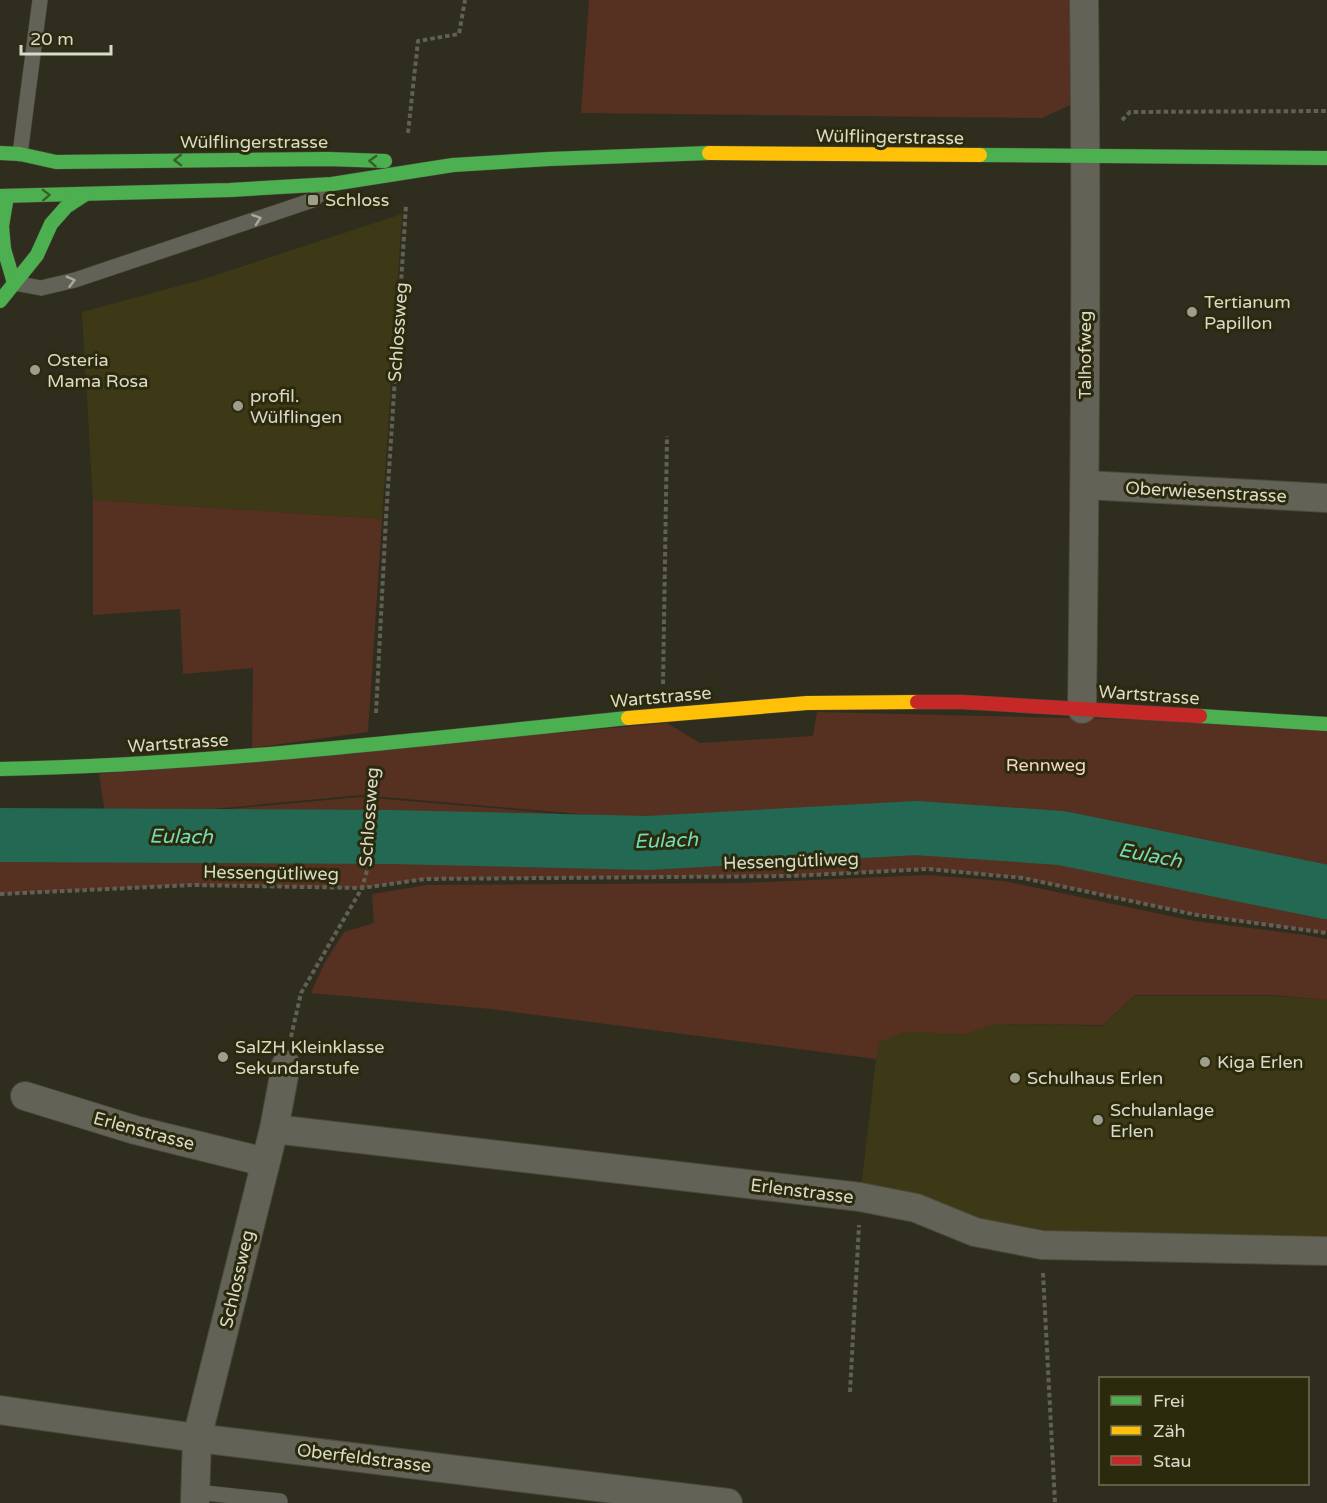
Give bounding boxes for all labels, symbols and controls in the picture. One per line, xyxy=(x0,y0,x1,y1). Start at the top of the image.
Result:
scale bar xyxy=(21,18,111,56)
text: 20 m xyxy=(30,28,74,50)
street label: Wülflingerstrasse xyxy=(816,125,964,149)
street label: Wülflingerstrasse xyxy=(180,131,328,153)
one-way arrow xyxy=(174,154,183,167)
one-way arrow xyxy=(369,154,378,167)
one-way arrow xyxy=(42,188,51,201)
place label: Schloss xyxy=(325,189,389,211)
marker: Schloss xyxy=(306,193,320,207)
one-way arrow xyxy=(251,214,261,227)
one-way arrow xyxy=(66,275,76,288)
street label: Schlossweg xyxy=(384,281,412,383)
place label: Tertianum Papillon xyxy=(1204,291,1291,334)
marker: Tertianum Papillon xyxy=(1185,305,1199,319)
street label: Talhofweg xyxy=(1074,311,1096,399)
place label: Osteria Mama Rosa xyxy=(47,349,148,392)
marker: Osteria Mama Rosa xyxy=(28,363,42,377)
place label: profil. Wülflingen xyxy=(250,385,342,428)
marker: profil. Wülflingen xyxy=(231,399,245,413)
street label: Oberwiesenstrasse xyxy=(1125,477,1287,507)
street label: Wartstrasse xyxy=(1098,680,1200,710)
street label: Wartstrasse xyxy=(610,682,712,712)
street label: Wartstrasse xyxy=(127,728,229,758)
park label: Rennweg xyxy=(1006,754,1086,776)
street label: Schlossweg xyxy=(355,766,383,868)
water label: Eulach xyxy=(149,824,214,850)
water label: Eulach xyxy=(634,828,699,854)
water label: Eulach xyxy=(1116,838,1184,874)
street label: Hessengütliweg xyxy=(723,848,859,874)
street label: Hessengütliweg xyxy=(203,861,339,885)
place label: SalZH Kleinklasse Sekundarstufe xyxy=(235,1036,385,1079)
marker: SalZH Kleinklasse Sekundarstufe xyxy=(216,1050,230,1064)
place label: Kiga Erlen xyxy=(1217,1051,1304,1073)
marker: Kiga Erlen xyxy=(1198,1055,1212,1069)
place label: Schulhaus Erlen xyxy=(1027,1067,1163,1089)
marker: Schulhaus Erlen xyxy=(1008,1071,1022,1085)
place label: Schulanlage Erlen xyxy=(1110,1099,1214,1142)
street label: Erlenstrasse xyxy=(91,1107,197,1155)
marker: Schulanlage Erlen xyxy=(1091,1113,1105,1127)
street label: Erlenstrasse xyxy=(749,1174,855,1208)
street label: Schlossweg xyxy=(215,1228,259,1330)
legend xyxy=(1099,1377,1309,1485)
text: Frei xyxy=(1153,1390,1185,1412)
text: Zäh xyxy=(1153,1420,1186,1442)
street label: Oberfeldstrasse xyxy=(296,1439,432,1477)
text: Stau xyxy=(1153,1450,1192,1472)

